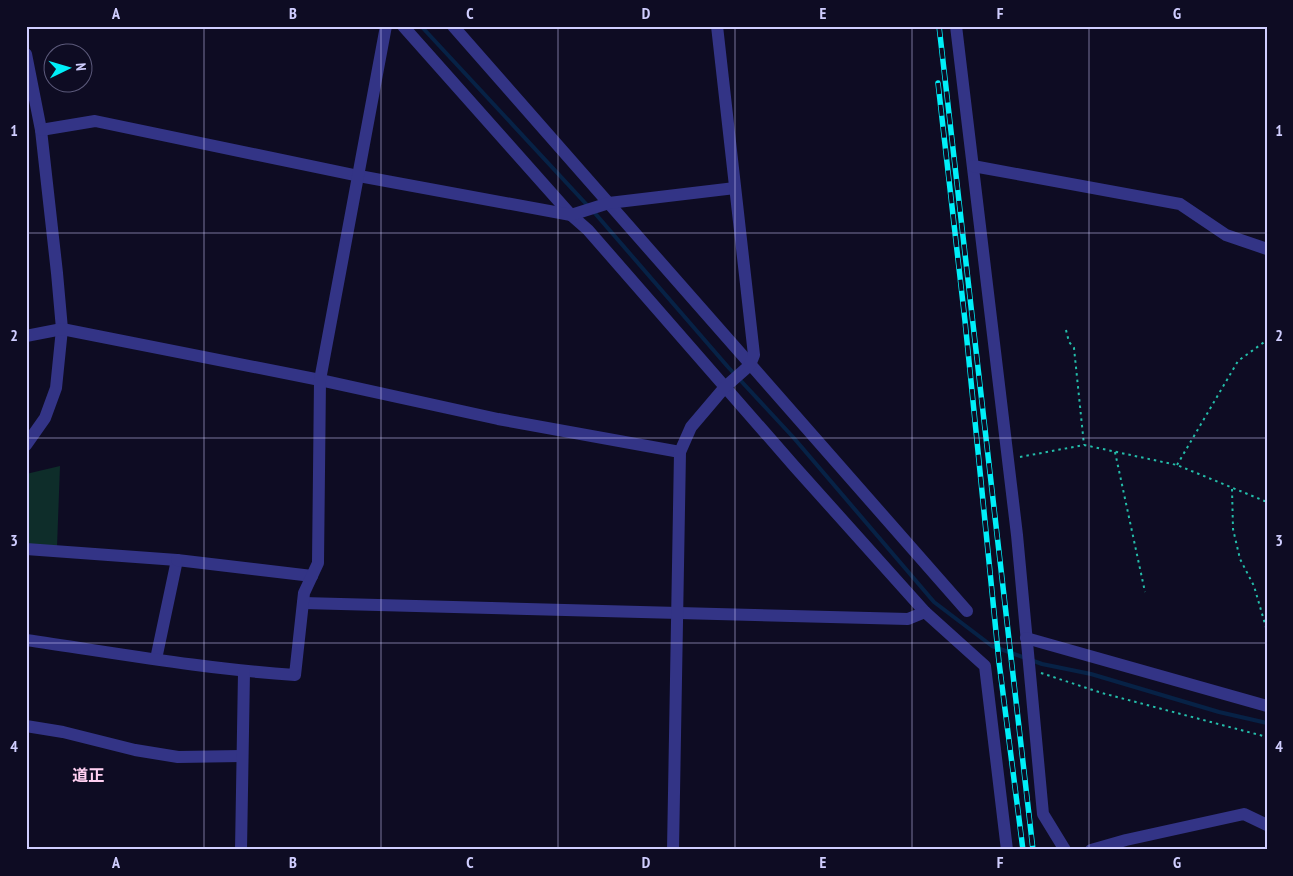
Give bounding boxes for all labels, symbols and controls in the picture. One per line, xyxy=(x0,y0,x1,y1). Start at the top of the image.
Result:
text: A xyxy=(111,3,121,23)
text: B xyxy=(289,3,297,23)
text: C xyxy=(466,3,474,23)
text: D xyxy=(642,3,651,23)
text: E xyxy=(820,3,827,23)
text: F xyxy=(997,3,1004,23)
text: G xyxy=(1173,3,1181,23)
north arrow xyxy=(42,42,92,92)
text: N xyxy=(72,62,90,71)
text: 1 xyxy=(10,120,18,140)
text: 1 xyxy=(1275,120,1283,140)
text: 2 xyxy=(10,325,18,345)
text: 2 xyxy=(1275,325,1283,345)
text: 3 xyxy=(10,530,18,550)
text: 3 xyxy=(1275,530,1283,550)
text: 4 xyxy=(10,736,18,756)
text: 4 xyxy=(1275,736,1283,756)
district label: 道正 xyxy=(72,765,104,785)
text: A xyxy=(111,852,121,872)
text: B xyxy=(289,852,297,872)
text: C xyxy=(466,852,474,872)
text: D xyxy=(642,852,651,872)
text: E xyxy=(820,852,827,872)
text: F xyxy=(997,852,1004,872)
text: G xyxy=(1173,852,1181,872)

